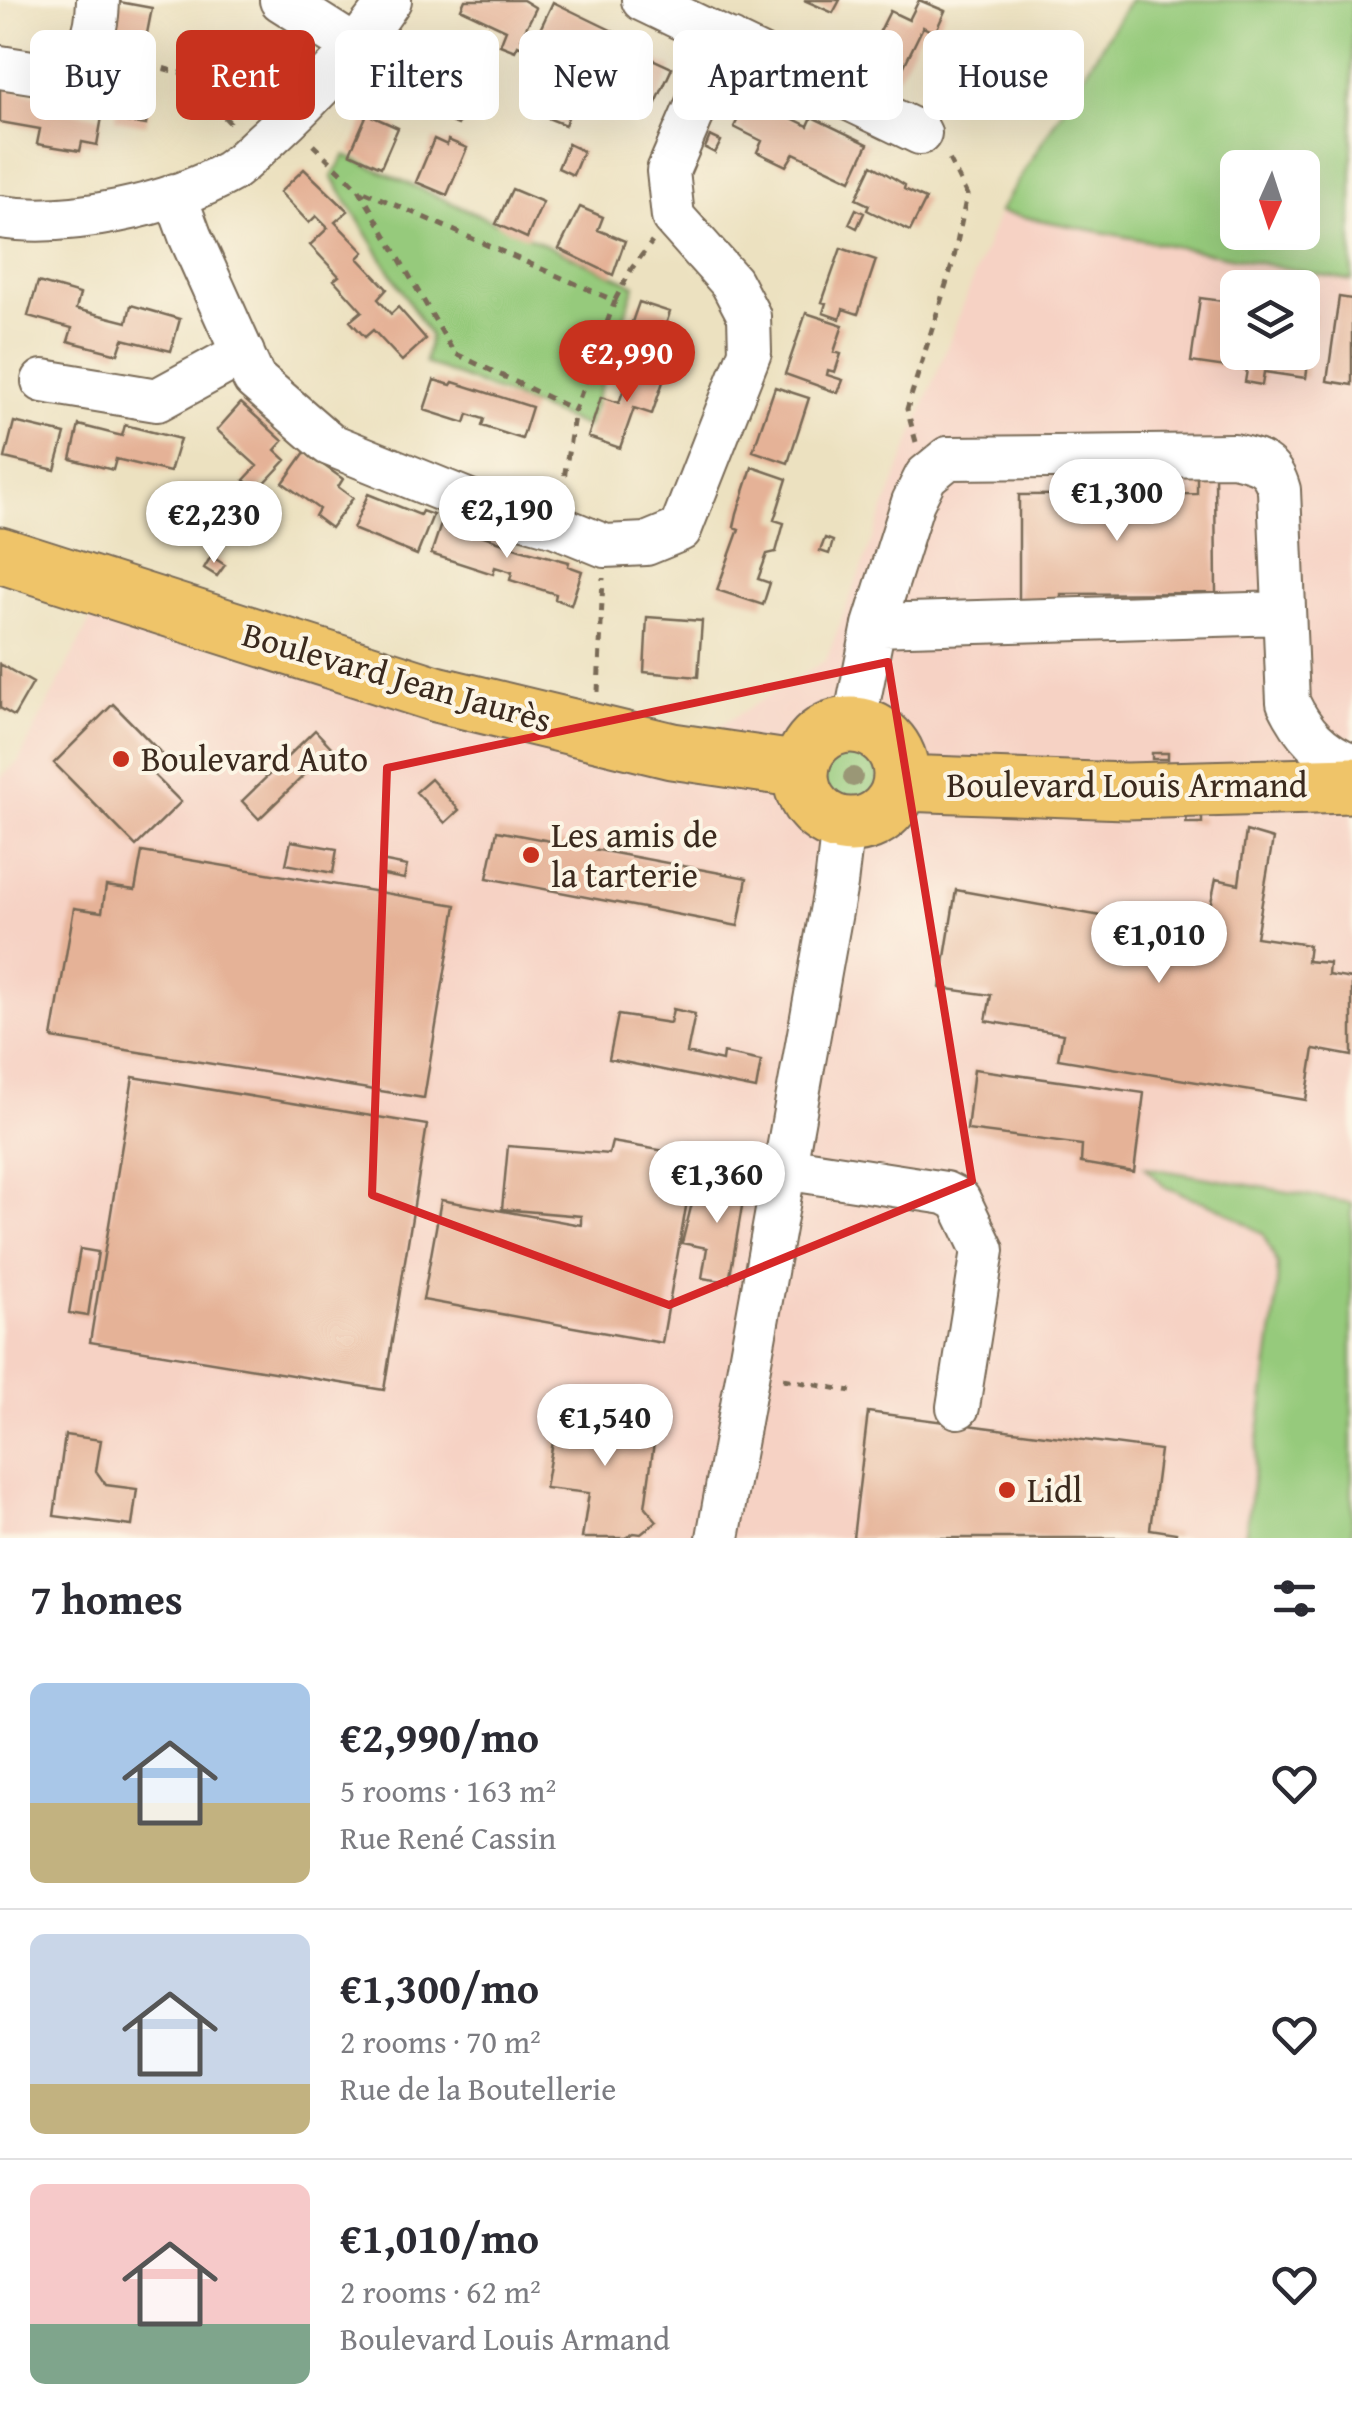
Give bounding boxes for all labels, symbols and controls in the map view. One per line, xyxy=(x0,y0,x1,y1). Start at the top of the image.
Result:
chip: Buy xyxy=(30,30,156,120)
chip: Rent xyxy=(176,30,315,120)
chip: Filters xyxy=(335,30,499,120)
chip: New xyxy=(519,30,653,120)
chip: Apartment xyxy=(673,30,903,120)
chip: House xyxy=(923,30,1084,120)
north arrow xyxy=(1220,150,1320,250)
map controls xyxy=(1220,150,1320,370)
button: layers xyxy=(1220,270,1320,370)
pin: €2,990 xyxy=(546,320,708,405)
text: €2,990 xyxy=(581,329,673,376)
pin: €1,300 xyxy=(1036,459,1198,544)
text: €1,300 xyxy=(1071,468,1163,515)
pin: €2,190 xyxy=(426,476,588,561)
pin: €2,230 xyxy=(133,481,295,566)
text: €2,190 xyxy=(461,485,553,532)
text: €2,230 xyxy=(168,490,260,537)
street label: Boulevard Jean Jaurès xyxy=(237,608,558,745)
place label: Boulevard Auto xyxy=(141,733,368,784)
marker: Boulevard Auto xyxy=(110,748,132,770)
street label: Boulevard Louis Armand xyxy=(946,759,1308,810)
place label: Les amis de la tarterie xyxy=(551,809,718,900)
marker: Les amis de la tarterie xyxy=(520,844,542,866)
pin: €1,010 xyxy=(1078,901,1240,986)
text: €1,010 xyxy=(1113,910,1205,957)
pin: €1,360 xyxy=(636,1141,798,1226)
text: €1,360 xyxy=(671,1150,763,1197)
pin: €1,540 xyxy=(524,1384,686,1469)
text: €1,540 xyxy=(559,1393,651,1440)
place label: Lidl xyxy=(1027,1464,1083,1515)
marker: Lidl xyxy=(996,1479,1018,1501)
text: 7 homes xyxy=(30,1568,183,1629)
icon: filters xyxy=(1267,1571,1322,1626)
text: €2,990/mo xyxy=(340,1706,539,1767)
icon: home xyxy=(110,1723,230,1843)
icon: heart xyxy=(1267,1756,1322,1811)
text: 5 rooms · 163 m² xyxy=(340,1767,556,1814)
text: Rue René Cassin xyxy=(340,1814,556,1861)
text: €1,300/mo xyxy=(340,1957,539,2018)
icon: home xyxy=(110,1974,230,2094)
icon: heart xyxy=(1267,2007,1322,2062)
text: 2 rooms · 70 m² xyxy=(340,2018,541,2065)
text: Rue de la Boutellerie xyxy=(340,2065,616,2112)
text: €1,010/mo xyxy=(340,2207,539,2268)
icon: home xyxy=(110,2224,230,2344)
icon: heart xyxy=(1267,2257,1322,2312)
text: 2 rooms · 62 m² xyxy=(340,2268,541,2315)
text: Boulevard Louis Armand xyxy=(340,2315,670,2362)

